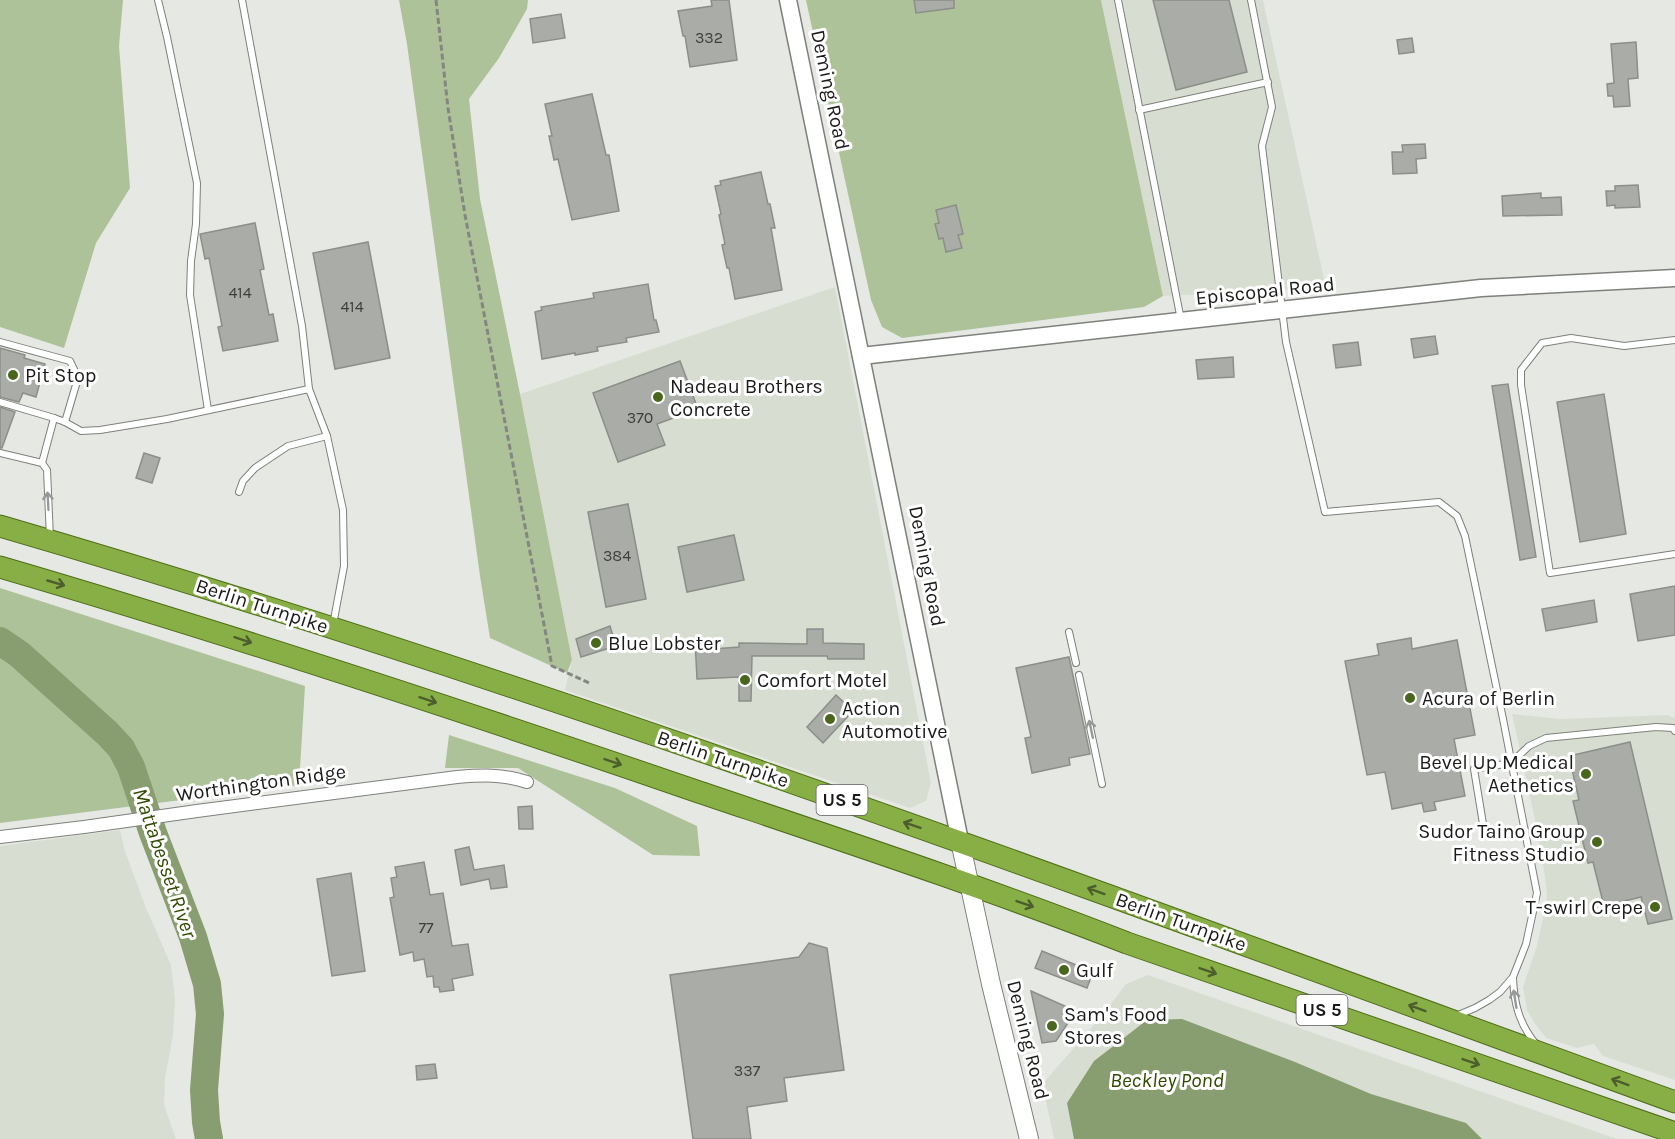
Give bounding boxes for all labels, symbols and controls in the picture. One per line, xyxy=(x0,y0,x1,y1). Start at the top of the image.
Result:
house number: 332 xyxy=(695,28,723,47)
street label: Deming Road xyxy=(806,28,854,152)
street label: Episcopal Road xyxy=(1194,272,1336,310)
house number: 414 xyxy=(228,283,252,302)
house number: 414 xyxy=(340,297,364,316)
place label: Pit Stop xyxy=(25,364,97,387)
marker: Pit Stop xyxy=(6,368,20,382)
place label: Nadeau Brothers Concrete xyxy=(670,375,823,421)
marker: Nadeau Brothers Concrete xyxy=(651,390,665,404)
house number: 370 xyxy=(627,408,653,427)
one-way arrow xyxy=(43,491,54,511)
street label: Deming Road xyxy=(904,504,950,628)
house number: 384 xyxy=(603,546,631,565)
street label: Berlin Turnpike xyxy=(193,574,331,638)
one-way arrow xyxy=(46,578,65,589)
place label: Blue Lobster xyxy=(608,632,722,655)
one-way arrow xyxy=(233,635,252,646)
marker: Blue Lobster xyxy=(589,636,603,650)
place label: Comfort Motel xyxy=(757,669,887,692)
marker: Comfort Motel xyxy=(738,673,752,687)
place label: Acura of Berlin xyxy=(1422,687,1555,710)
marker: Acura of Berlin xyxy=(1403,691,1417,705)
one-way arrow xyxy=(418,696,437,707)
place label: Action Automotive xyxy=(842,697,948,743)
marker: Action Automotive xyxy=(823,712,837,726)
one-way arrow xyxy=(1084,720,1096,739)
street label: Berlin Turnpike xyxy=(654,726,792,792)
place label: Bevel Up Medical Aethetics xyxy=(1419,751,1574,797)
one-way arrow xyxy=(603,758,622,769)
street label: Worthington Ridge xyxy=(175,760,347,806)
marker: Bevel Up Medical Aethetics xyxy=(1579,767,1593,781)
water label: Mattabesset River xyxy=(128,785,202,942)
road number: US 5 xyxy=(816,785,868,815)
one-way arrow xyxy=(903,818,922,829)
place label: Sudor Taino Group Fitness Studio xyxy=(1418,820,1585,866)
marker: Sudor Taino Group Fitness Studio xyxy=(1590,835,1604,849)
one-way arrow xyxy=(1087,885,1106,896)
street label: Berlin Turnpike xyxy=(1112,888,1250,956)
place label: T-swirl Crepe xyxy=(1526,896,1643,919)
one-way arrow xyxy=(1015,899,1033,910)
marker: T-swirl Crepe xyxy=(1648,900,1662,914)
house number: 77 xyxy=(418,918,434,937)
place label: Gulf xyxy=(1076,959,1114,982)
marker: Gulf xyxy=(1057,963,1071,977)
one-way arrow xyxy=(1198,966,1217,977)
street label: Deming Road xyxy=(1002,978,1054,1102)
one-way arrow xyxy=(1509,990,1520,1009)
road number: US 5 xyxy=(1296,995,1348,1025)
one-way arrow xyxy=(1408,1002,1427,1013)
place label: Sam's Food Stores xyxy=(1064,1003,1167,1049)
marker: Sam's Food Stores xyxy=(1045,1019,1059,1033)
one-way arrow xyxy=(1461,1058,1480,1069)
house number: 337 xyxy=(734,1061,761,1080)
water label: Beckley Pond xyxy=(1110,1068,1224,1092)
one-way arrow xyxy=(1611,1076,1630,1087)

